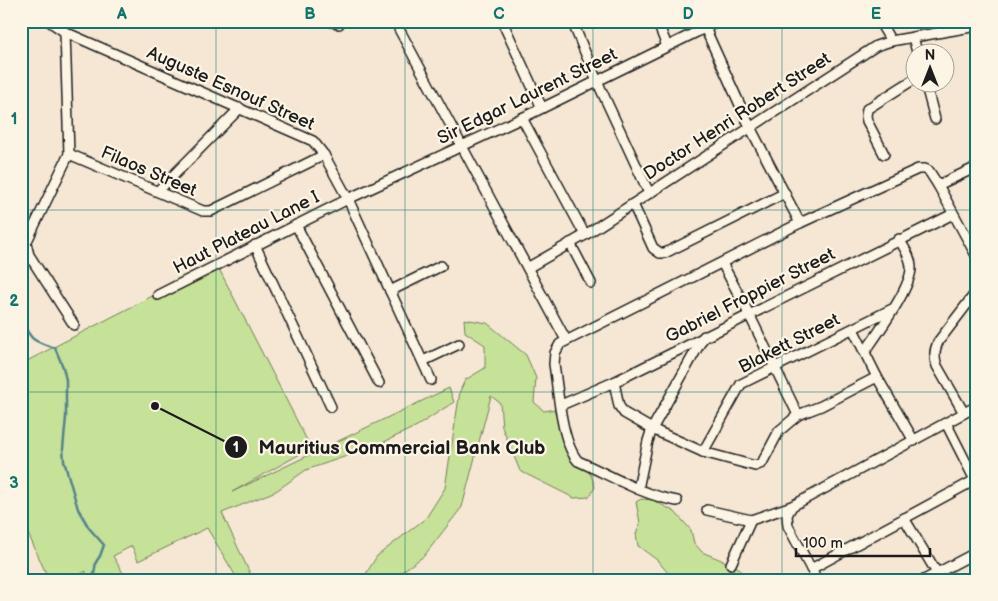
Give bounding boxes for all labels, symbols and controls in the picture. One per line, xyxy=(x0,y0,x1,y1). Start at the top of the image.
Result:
text: A xyxy=(116,5,127,24)
text: B xyxy=(304,5,316,24)
text: C xyxy=(493,5,505,24)
text: D xyxy=(682,5,694,24)
text: E xyxy=(871,5,881,24)
street label: Auguste Esnouf Street xyxy=(144,42,318,135)
north arrow xyxy=(906,42,956,92)
street label: Sir Edgar Laurent Street xyxy=(434,44,621,149)
text: N xyxy=(925,47,935,64)
street label: Doctor Henri Robert Street xyxy=(640,48,835,185)
text: 1 xyxy=(11,110,17,129)
street label: Filaos Street xyxy=(98,142,200,201)
street label: Haut Plateau Lane I xyxy=(170,187,323,278)
street label: Gabriel Froppier Street xyxy=(662,243,839,347)
text: 2 xyxy=(9,292,19,311)
street label: Blakett Street xyxy=(735,309,844,378)
callout: Mauritius Commercial Bank Club xyxy=(223,430,555,464)
text: Mauritius Commercial Bank Club xyxy=(258,437,546,460)
text: 1 xyxy=(233,438,239,457)
text: 3 xyxy=(9,474,19,493)
scale bar xyxy=(796,526,929,558)
text: 100 m xyxy=(803,534,843,553)

